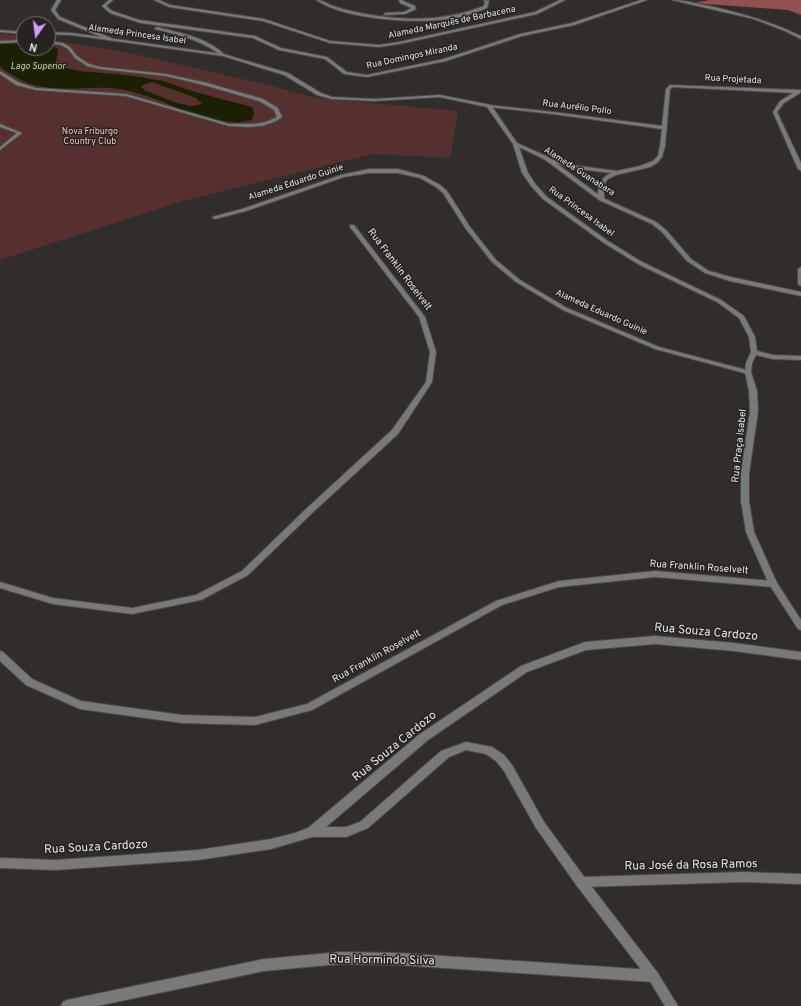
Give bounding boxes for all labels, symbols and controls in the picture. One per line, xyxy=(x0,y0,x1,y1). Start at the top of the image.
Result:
street label: Alameda Marquẽs de Barbacena xyxy=(387,4,517,42)
north arrow xyxy=(16,16,56,56)
street label: Alameda Princesa Isabel xyxy=(87,23,187,47)
text: N xyxy=(28,39,39,54)
street label: Rua Domingos Miranda xyxy=(365,42,459,72)
water label: Lago Superior xyxy=(11,62,65,72)
street label: Rua Projetada xyxy=(704,73,762,87)
street label: Rua Aurélio Pollo xyxy=(542,98,612,118)
park label: Nova Friburgo Country Club xyxy=(62,127,118,148)
street label: Alameda Guanabara xyxy=(542,145,616,199)
street label: Alameda Eduardo Guinie xyxy=(247,163,345,203)
street label: Rua Princesa Isabel xyxy=(546,185,616,239)
street label: Rua Franklin Roselvelt xyxy=(364,227,434,313)
street label: Alameda Eduardo Guinie xyxy=(553,288,649,338)
street label: Rua Praça Isabel xyxy=(730,409,750,483)
street label: Rua Franklin Roselvelt xyxy=(649,559,749,577)
street label: Rua Souza Cardozo xyxy=(654,621,758,645)
street label: Rua Franklin Roselvelt xyxy=(331,628,423,686)
street label: Rua Souza Cardozo xyxy=(350,709,440,785)
street label: Rua Souza Cardozo xyxy=(44,838,148,858)
street label: Rua José da Rosa Ramos xyxy=(624,858,758,874)
street label: Rua Hormindo Silva xyxy=(329,953,435,969)

